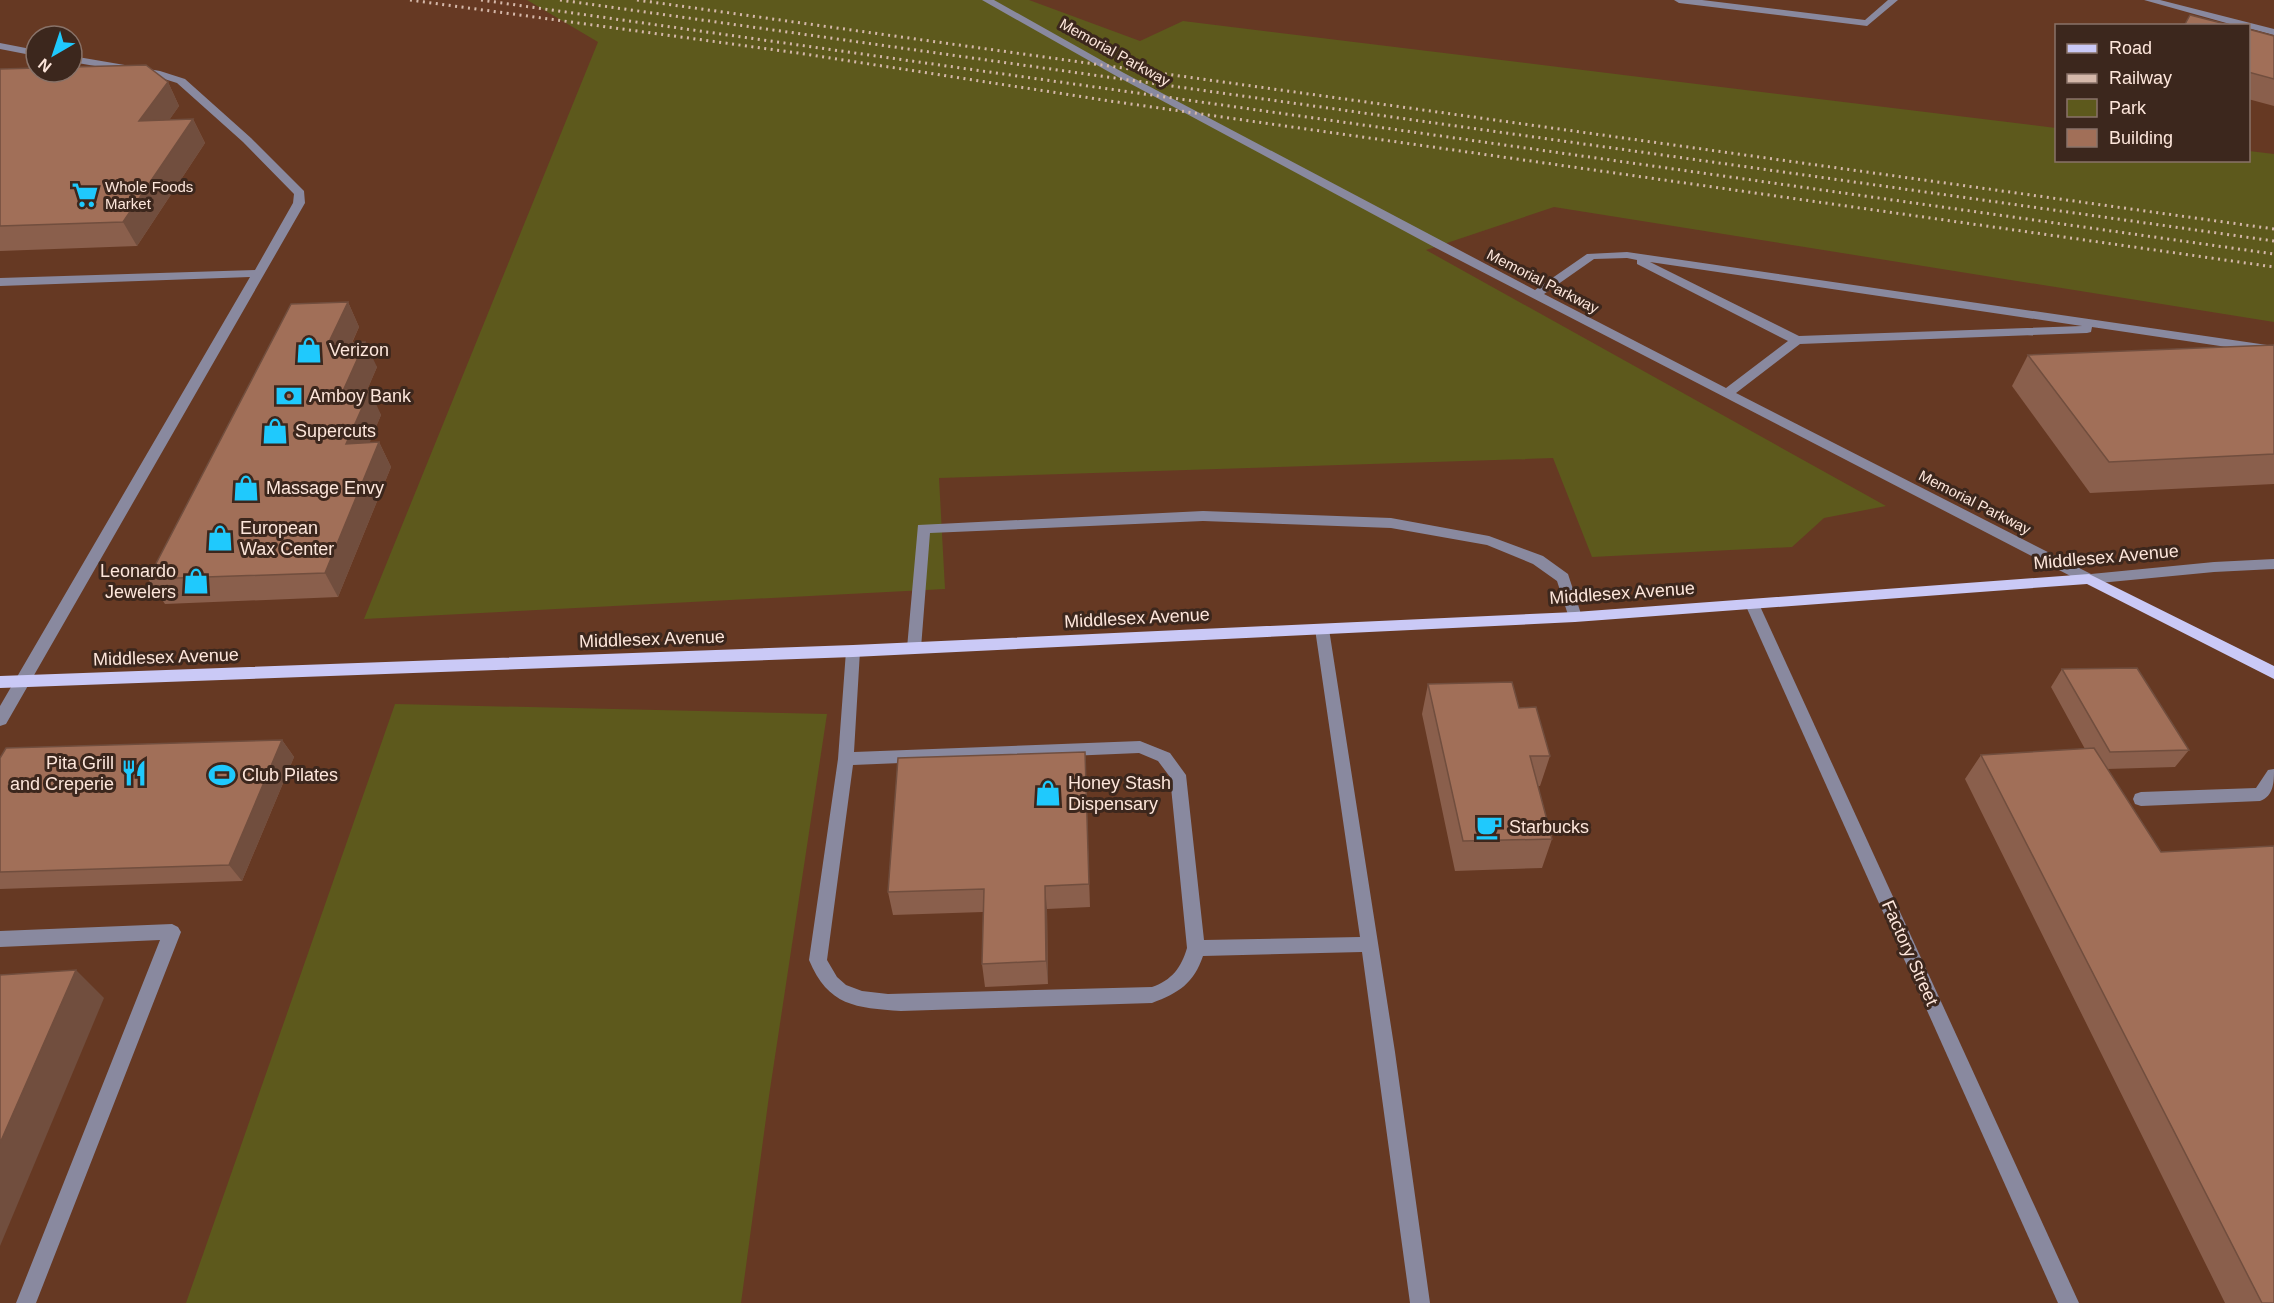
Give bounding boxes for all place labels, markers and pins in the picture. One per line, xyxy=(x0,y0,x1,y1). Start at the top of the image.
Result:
place label: Whole Foods Market xyxy=(105,178,193,212)
supermarket icon: Whole Foods Market xyxy=(70,180,100,210)
shop icon: Verizon xyxy=(294,335,324,365)
place label: Verizon xyxy=(329,340,389,360)
bank icon: Amboy Bank xyxy=(274,381,304,411)
place label: Amboy Bank xyxy=(309,386,412,406)
shop icon: Supercuts xyxy=(260,416,290,446)
place label: Supercuts xyxy=(295,421,376,441)
shop icon: Massage Envy xyxy=(231,473,261,503)
place label: Massage Envy xyxy=(266,478,384,498)
place label: European Wax Center xyxy=(240,518,334,559)
shop icon: European Wax Center xyxy=(205,523,235,553)
place label: Leonardo Jewelers xyxy=(100,561,176,602)
shop icon: Leonardo Jewelers xyxy=(181,566,211,596)
place label: Pita Grill and Creperie xyxy=(10,753,114,794)
restaurant icon: Pita Grill and Creperie xyxy=(119,758,149,788)
sports icon: Club Pilates xyxy=(207,760,237,790)
place label: Club Pilates xyxy=(242,765,338,785)
place label: Honey Stash Dispensary xyxy=(1068,773,1171,814)
shop icon: Honey Stash Dispensary xyxy=(1033,778,1063,808)
cafe icon: Starbucks xyxy=(1474,812,1504,842)
place label: Starbucks xyxy=(1509,817,1589,837)

